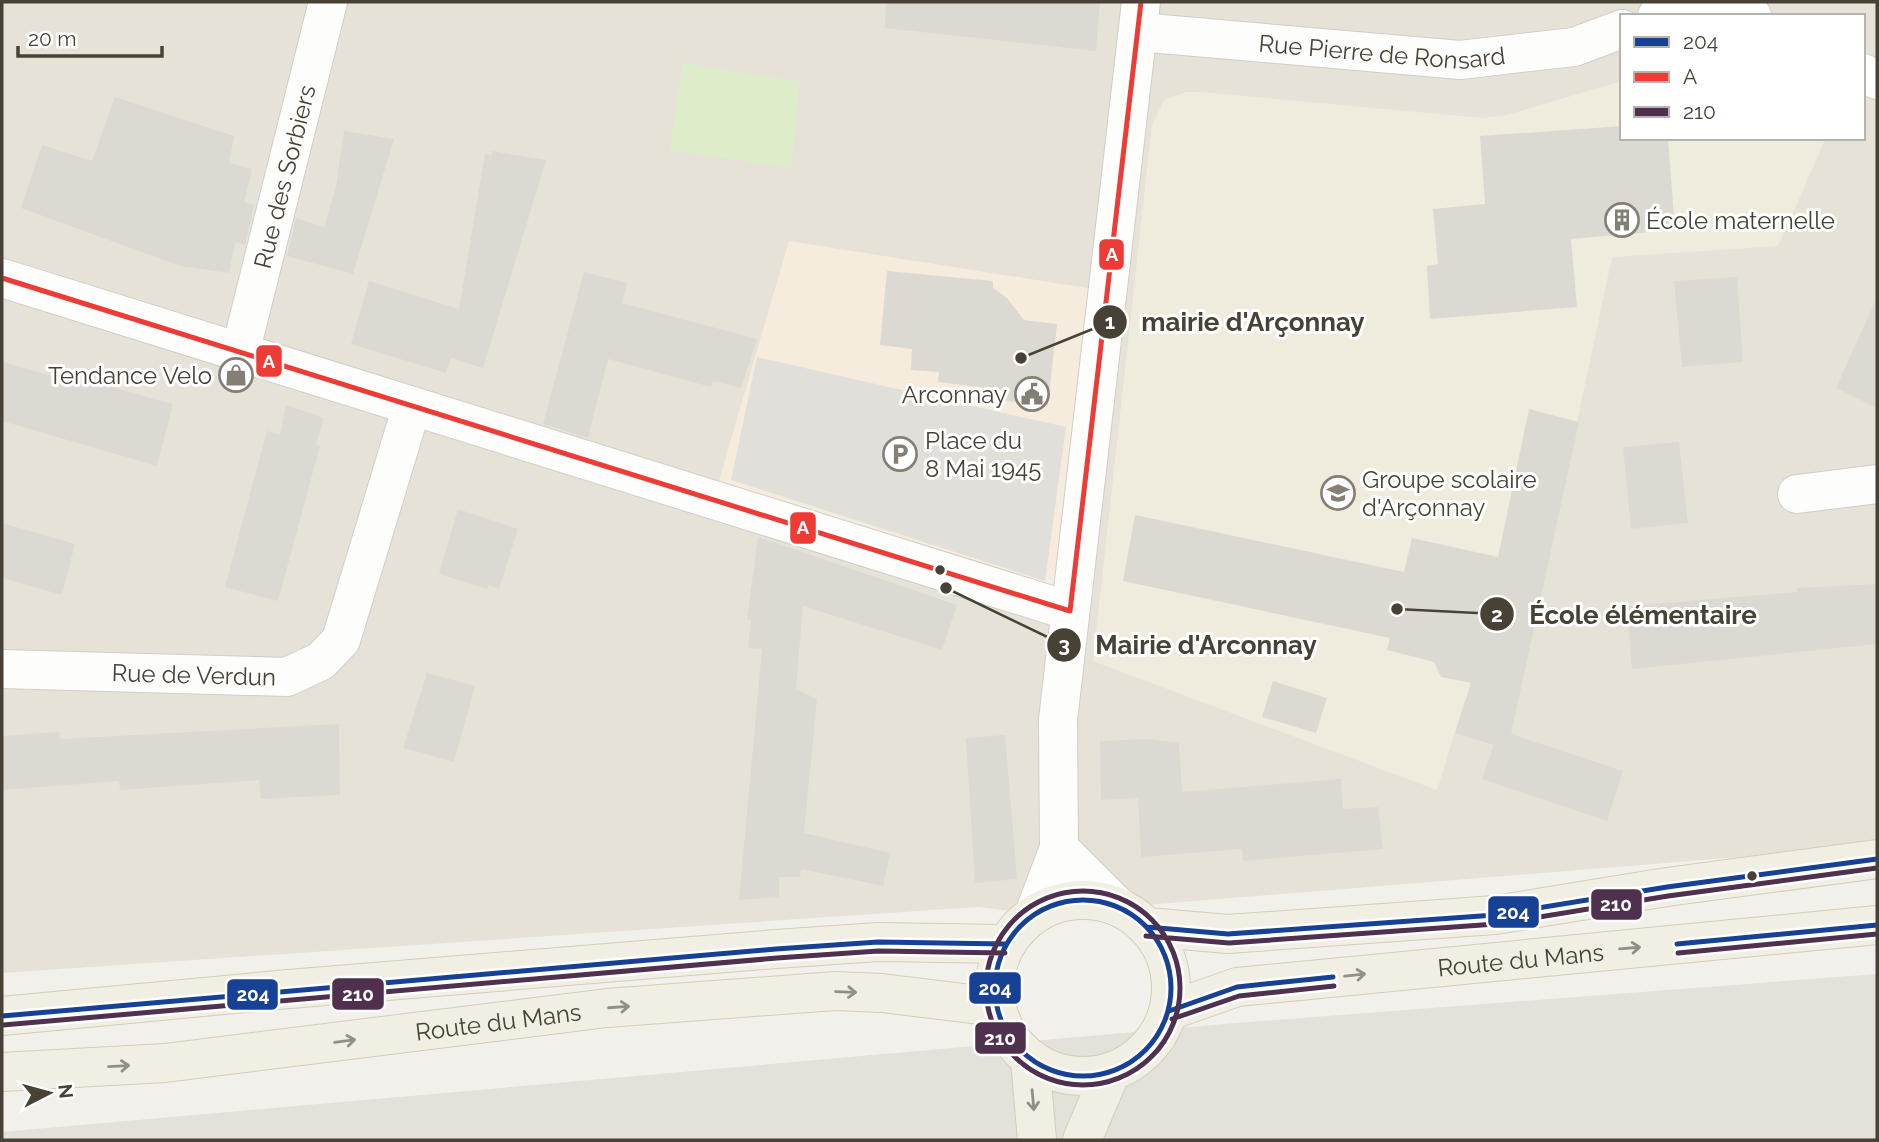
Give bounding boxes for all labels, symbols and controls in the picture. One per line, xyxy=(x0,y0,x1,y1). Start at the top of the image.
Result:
scale bar xyxy=(18,14,161,58)
legend xyxy=(1620,14,1865,140)
text: 20 m xyxy=(28,26,76,51)
street label: Rue Pierre de Ronsard xyxy=(1258,28,1507,75)
text: 204 xyxy=(1683,29,1718,54)
text: A xyxy=(1683,64,1697,89)
street label: Rue des Sorbiers xyxy=(247,82,321,271)
text: 210 xyxy=(1683,99,1716,124)
building icon: École maternelle xyxy=(1603,201,1641,239)
place label: École maternelle xyxy=(1646,206,1835,235)
line badge: A xyxy=(1098,238,1125,271)
text: A xyxy=(1106,243,1119,265)
callout: mairie d'Arçonnay xyxy=(1092,298,1379,345)
text: mairie d'Arçonnay xyxy=(1141,307,1365,337)
text: 1 xyxy=(1105,309,1115,334)
line badge: A xyxy=(255,344,283,378)
text: A xyxy=(263,350,276,372)
shop icon: Tendance Velo xyxy=(217,356,255,394)
place label: Tendance Velo xyxy=(48,361,212,390)
public building icon: Arconnay xyxy=(1013,375,1051,413)
place label: Arconnay xyxy=(902,380,1007,409)
place label: Place du 8 Mai 1945 xyxy=(925,426,1041,483)
parking icon: Place du 8 Mai 1945 xyxy=(881,435,919,473)
place label: Groupe scolaire d'Arçonnay xyxy=(1362,465,1537,522)
school or university icon: Groupe scolaire d'Arçonnay xyxy=(1319,474,1357,512)
line badge: A xyxy=(789,511,817,545)
text: A xyxy=(797,516,810,538)
unlabelled marker xyxy=(933,563,947,577)
callout: École élémentaire xyxy=(1480,591,1770,638)
text: École élémentaire xyxy=(1529,600,1757,630)
text: 2 xyxy=(1491,602,1503,627)
callout: Mairie d'Arconnay xyxy=(1046,621,1331,668)
text: Mairie d'Arconnay xyxy=(1095,630,1317,660)
text: 3 xyxy=(1058,632,1070,657)
street label: Rue de Verdun xyxy=(111,658,277,691)
unlabelled marker xyxy=(1745,869,1759,883)
line badge: 210 xyxy=(1590,888,1643,921)
text: 210 xyxy=(1600,893,1632,915)
line badge: 204 xyxy=(1487,895,1540,929)
text: 204 xyxy=(1496,901,1530,923)
street label: Route du Mans xyxy=(1436,937,1605,982)
one-way arrow xyxy=(1619,941,1641,954)
one-way arrow xyxy=(1343,968,1366,981)
line badge: 204 xyxy=(968,971,1022,1005)
line badge: 210 xyxy=(331,977,385,1011)
text: 204 xyxy=(978,977,1012,999)
line badge: 204 xyxy=(226,978,279,1011)
text: 204 xyxy=(236,983,270,1005)
text: 210 xyxy=(342,983,374,1005)
one-way arrow xyxy=(834,985,857,998)
street label: Route du Mans xyxy=(414,997,583,1046)
one-way arrow xyxy=(607,1000,630,1013)
line badge: 210 xyxy=(974,1021,1027,1055)
text: 210 xyxy=(984,1027,1016,1049)
one-way arrow xyxy=(333,1034,356,1047)
north arrow xyxy=(14,1058,84,1128)
one-way arrow xyxy=(107,1059,130,1072)
text: N xyxy=(54,1083,78,1100)
one-way arrow xyxy=(1027,1088,1040,1111)

